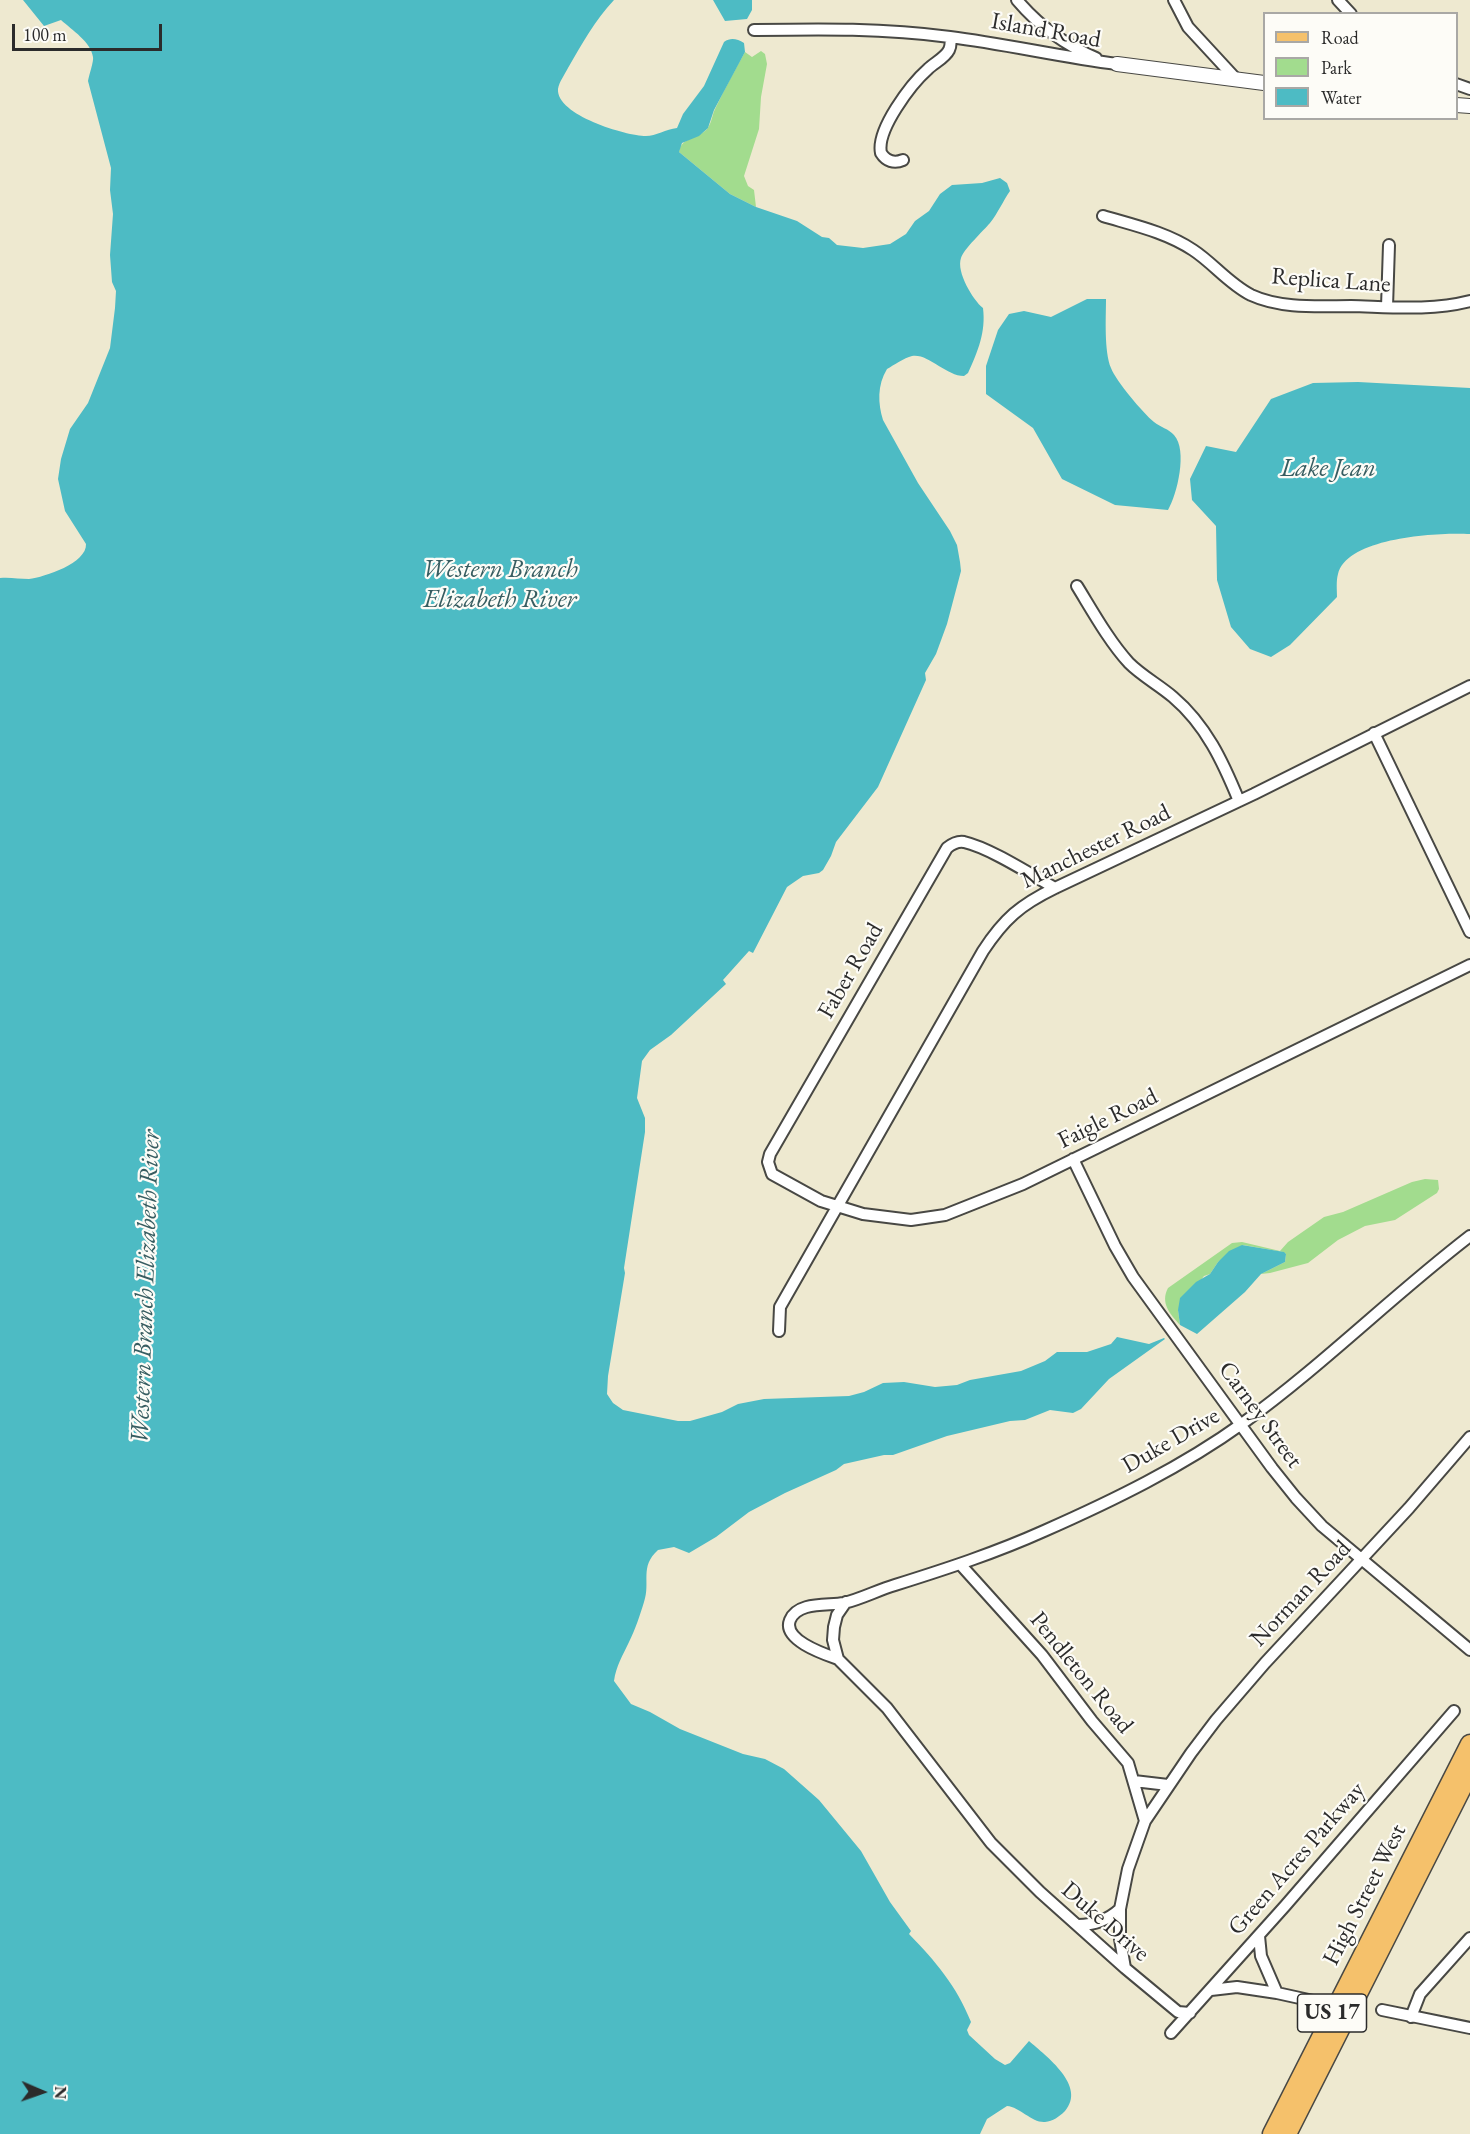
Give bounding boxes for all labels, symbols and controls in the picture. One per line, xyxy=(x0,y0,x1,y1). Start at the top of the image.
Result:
street label: Island Road xyxy=(989,7,1103,55)
scale bar xyxy=(15,12,165,50)
legend xyxy=(1263,12,1458,120)
text: 100 m xyxy=(23,23,67,46)
text: Road xyxy=(1321,26,1359,49)
text: Park xyxy=(1321,56,1352,79)
text: Water xyxy=(1321,86,1362,109)
street label: Replica Lane xyxy=(1270,262,1392,300)
water label: Lake Jean xyxy=(1280,453,1376,485)
water label: Western Branch Elizabeth River xyxy=(422,554,578,616)
street label: Manchester Road xyxy=(1017,798,1175,896)
street label: Faber Road xyxy=(812,918,890,1024)
street label: Faigle Road xyxy=(1053,1082,1163,1156)
water label: Western Branch Elizabeth River xyxy=(125,1129,167,1445)
street label: Carney Street xyxy=(1212,1356,1308,1474)
street label: Duke Drive xyxy=(1117,1402,1225,1480)
street label: Norman Road xyxy=(1244,1535,1358,1653)
street label: Pendleton Road xyxy=(1023,1606,1139,1740)
street label: Green Acres Parkway xyxy=(1222,1776,1372,1942)
street label: High Street West xyxy=(1317,1820,1413,1970)
street label: Duke Drive xyxy=(1055,1876,1155,1968)
road number: US 17 xyxy=(1298,1994,1366,2032)
north arrow xyxy=(12,2062,72,2122)
text: N xyxy=(50,2086,71,2099)

